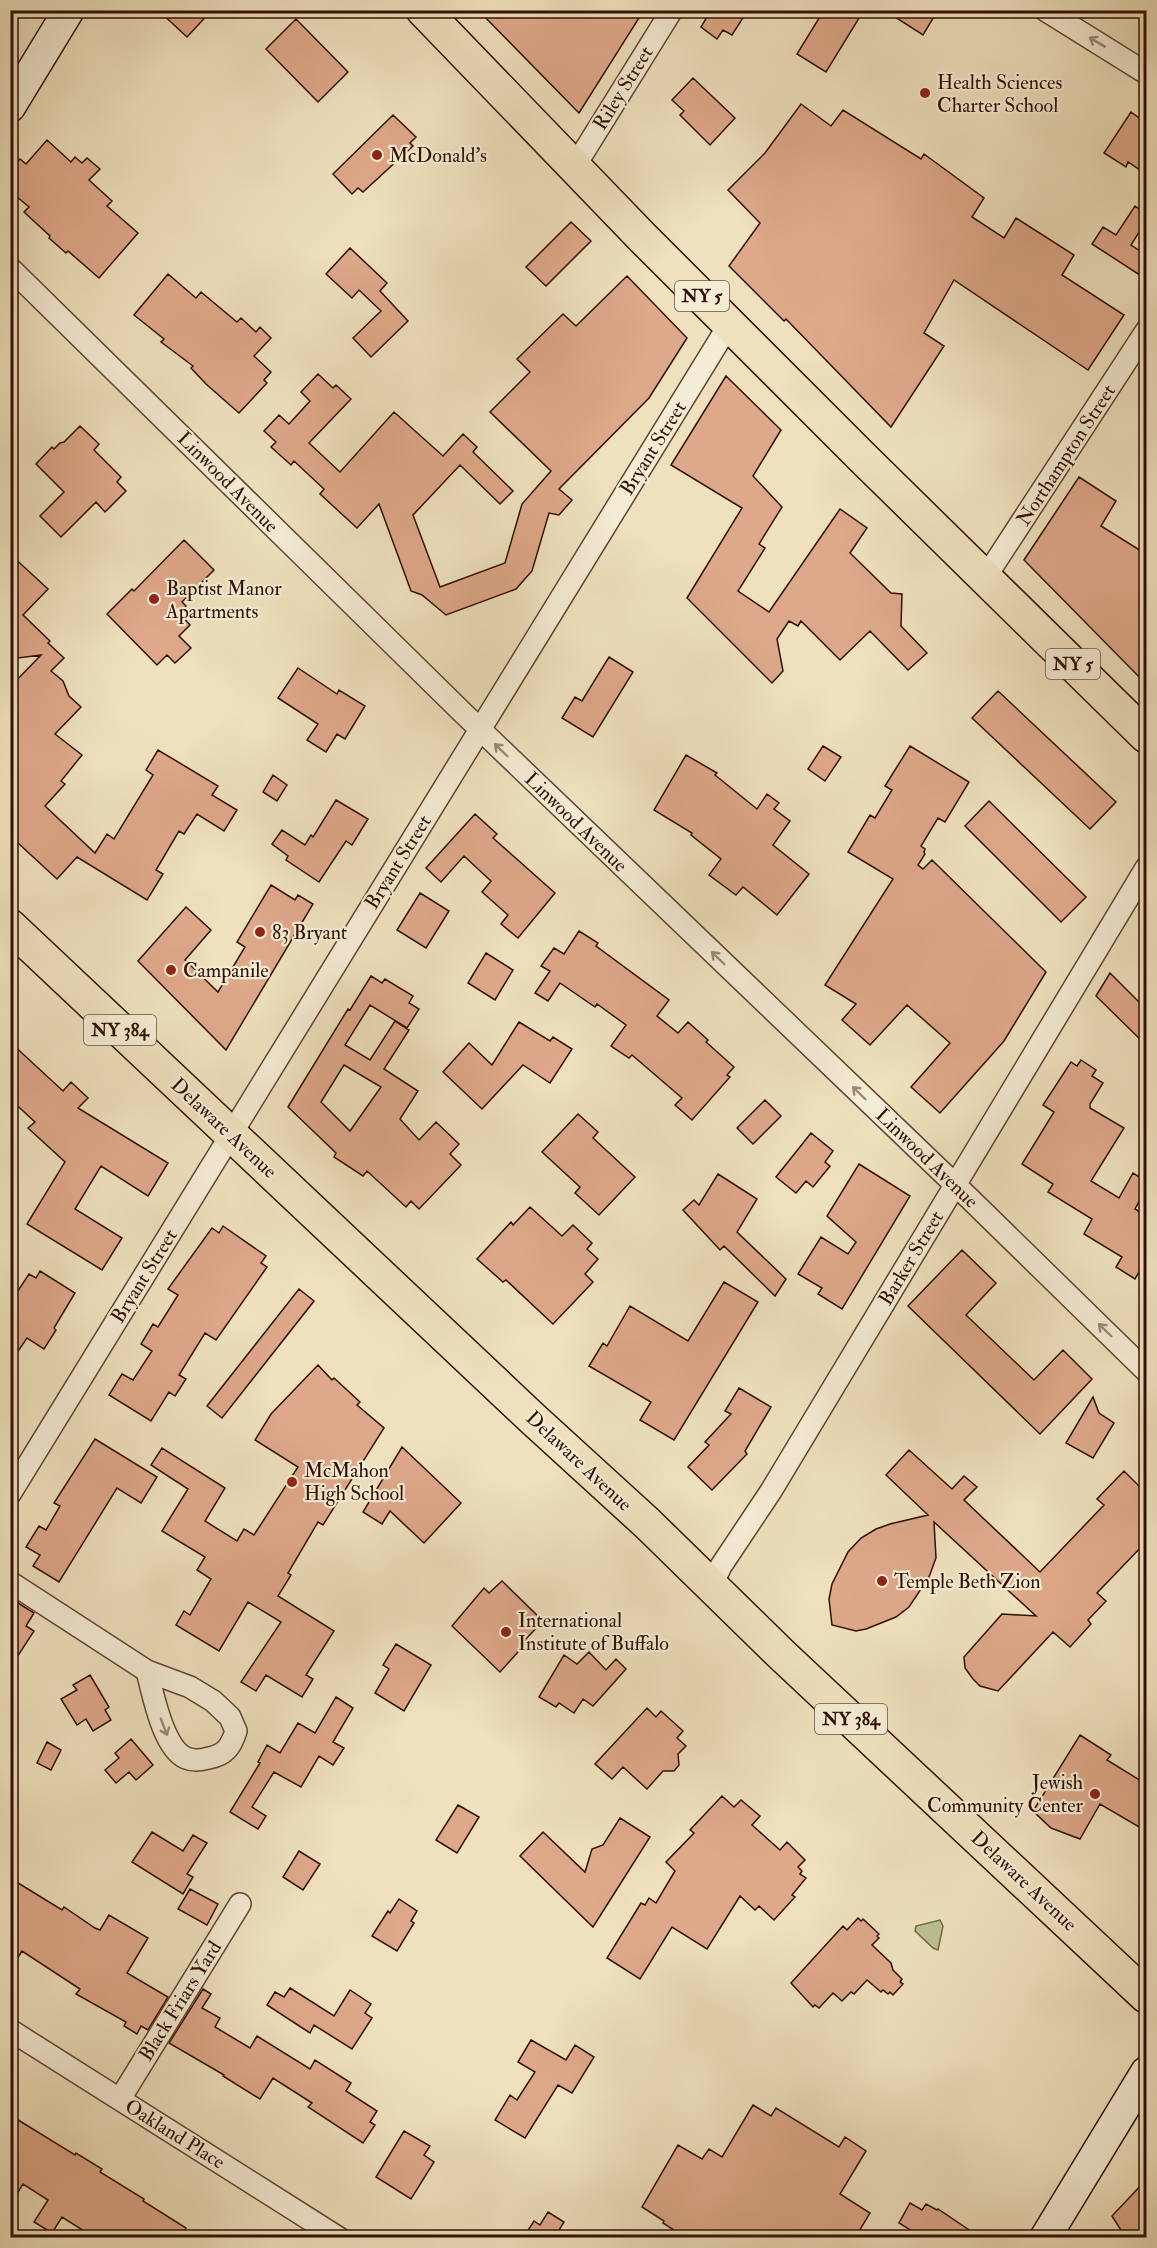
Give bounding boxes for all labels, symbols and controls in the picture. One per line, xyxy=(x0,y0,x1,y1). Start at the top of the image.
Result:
one-way arrow xyxy=(1089,36,1106,48)
street label: Riley Street xyxy=(587,41,659,135)
place label: Health Sciences Charter School xyxy=(937,70,1062,118)
marker: Health Sciences Charter School xyxy=(918,86,932,100)
place label: McDonald's xyxy=(389,143,487,168)
marker: McDonald's xyxy=(370,148,384,162)
road number: NY 5 xyxy=(675,281,729,311)
street label: Northampton Street xyxy=(1011,379,1122,531)
street label: Bryant Street xyxy=(614,396,692,500)
street label: Linwood Avenue xyxy=(172,426,284,538)
place label: Baptist Manor Apartments xyxy=(165,576,282,625)
marker: Baptist Manor Apartments xyxy=(147,592,161,606)
road number: NY 5 xyxy=(1046,649,1100,679)
one-way arrow xyxy=(494,743,509,758)
street label: Linwood Avenue xyxy=(519,767,633,877)
street label: Bryant Street xyxy=(359,810,437,914)
place label: 83 Bryant xyxy=(272,920,348,945)
marker: 83 Bryant xyxy=(253,925,267,939)
one-way arrow xyxy=(711,951,726,965)
place label: Campanile xyxy=(183,958,269,984)
marker: Campanile xyxy=(164,963,178,977)
road number: NY 384 xyxy=(84,1015,156,1045)
street label: Delaware Avenue xyxy=(166,1072,282,1184)
one-way arrow xyxy=(851,1085,866,1100)
street label: Linwood Avenue xyxy=(870,1103,984,1213)
street label: Barker Street xyxy=(873,1206,949,1310)
street label: Bryant Street xyxy=(105,1224,183,1328)
one-way arrow xyxy=(1097,1323,1112,1338)
street label: Delaware Avenue xyxy=(521,1405,637,1517)
place label: McMahon High School xyxy=(304,1458,404,1506)
marker: McMahon High School xyxy=(285,1475,299,1489)
place label: Temple Beth Zion xyxy=(894,1569,1041,1595)
marker: Temple Beth Zion xyxy=(875,1574,889,1588)
place label: International Institute of Buffalo xyxy=(518,1608,669,1656)
marker: International Institute of Buffalo xyxy=(499,1625,513,1639)
road number: NY 384 xyxy=(815,1704,887,1734)
one-way arrow xyxy=(159,1717,170,1735)
place label: Jewish Community Center xyxy=(927,1770,1084,1818)
marker: Jewish Community Center xyxy=(1088,1787,1102,1801)
street label: Delaware Avenue xyxy=(966,1825,1082,1937)
street label: Black Friars Yard xyxy=(133,1936,227,2066)
street label: Oakland Place xyxy=(120,2093,230,2175)

